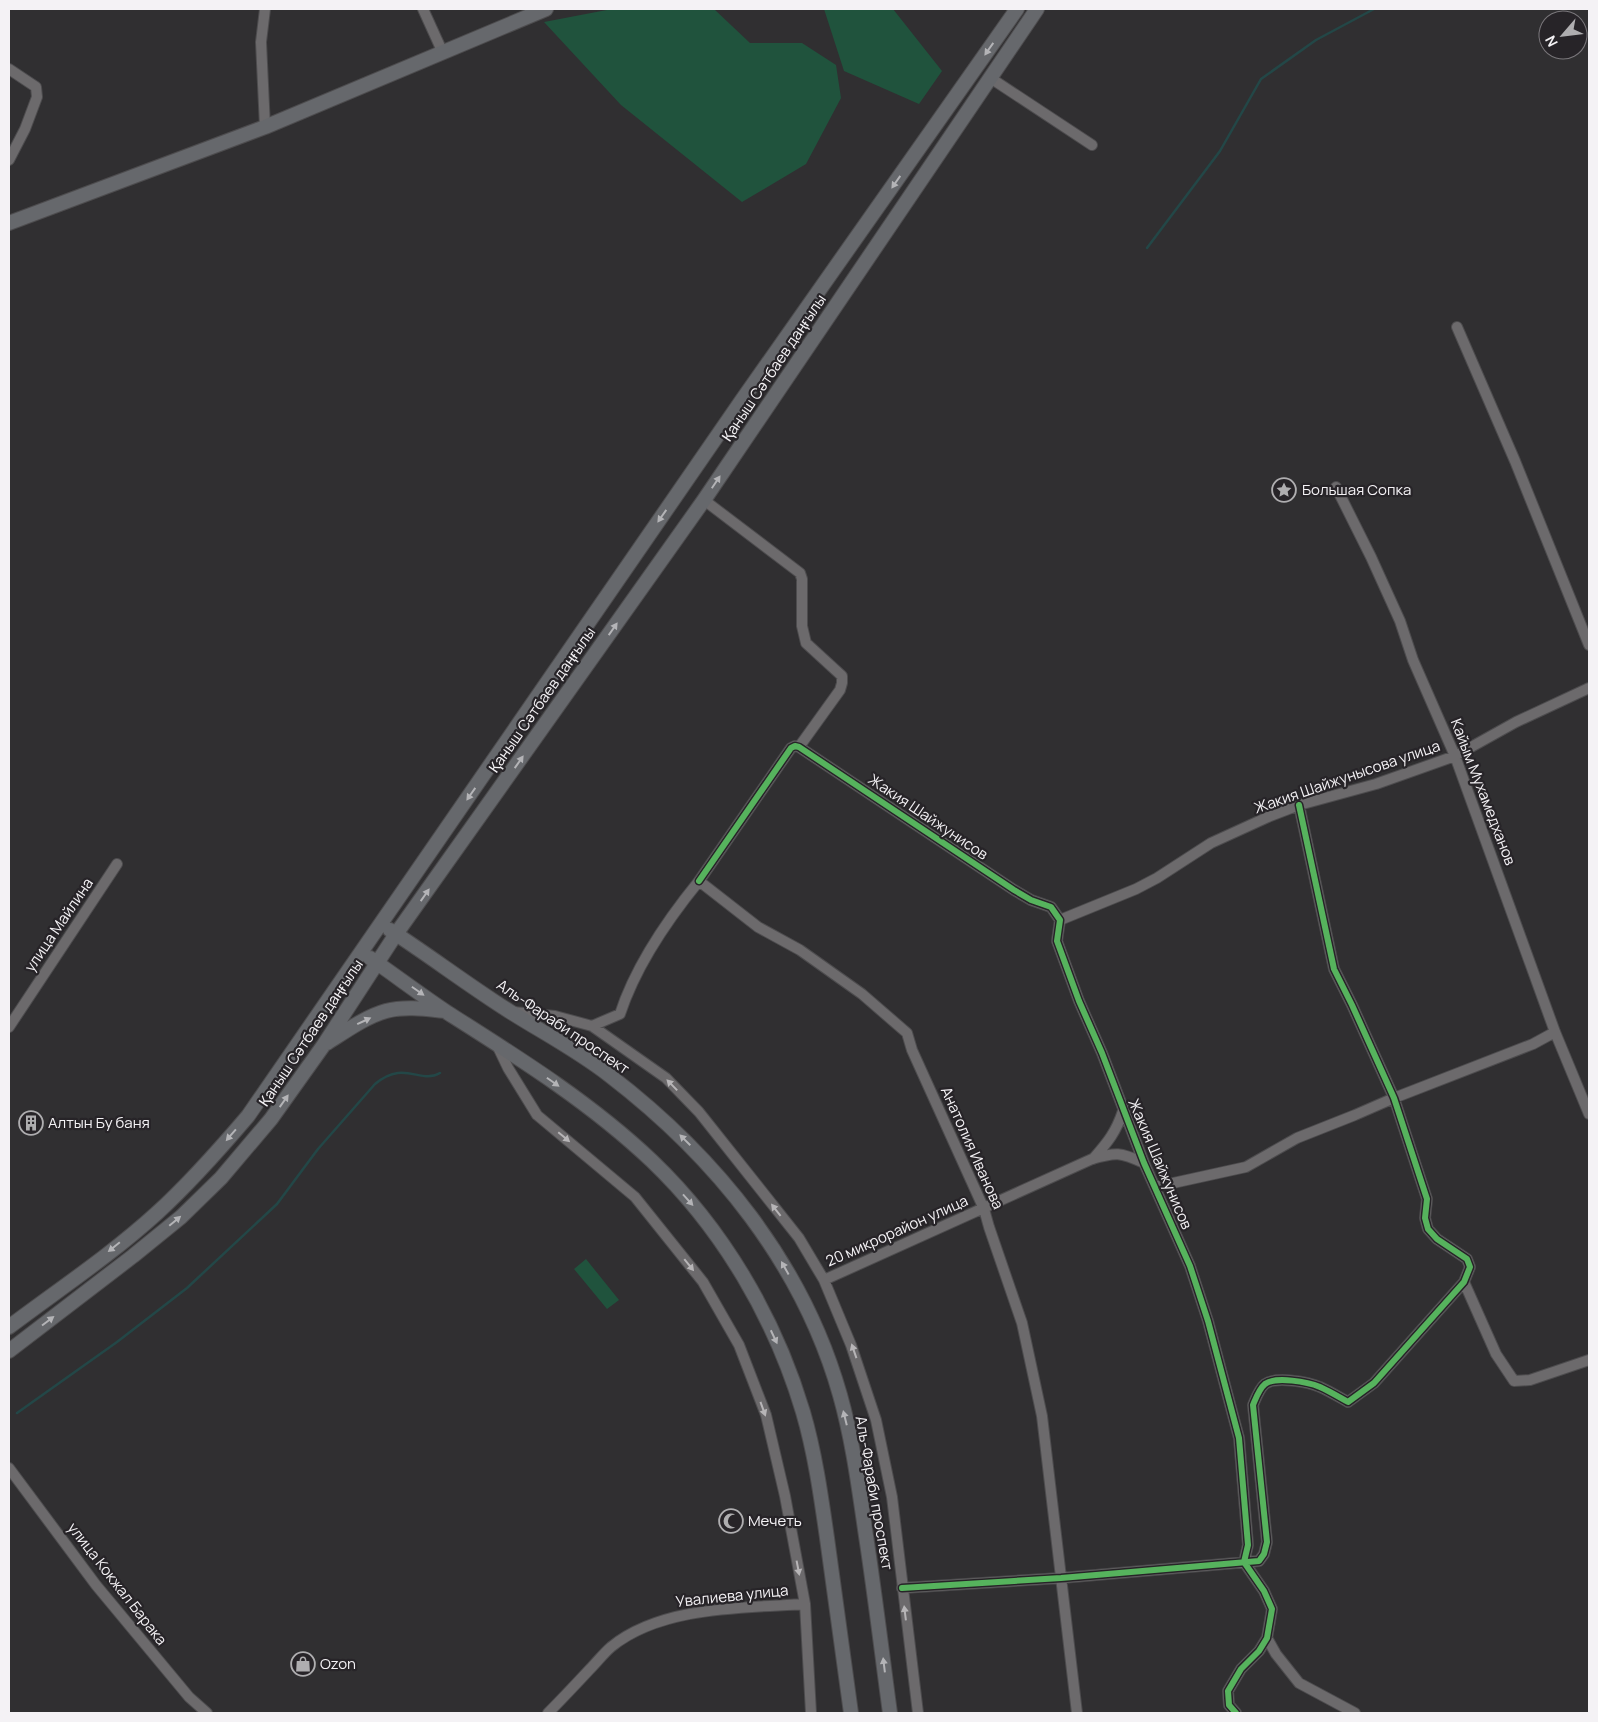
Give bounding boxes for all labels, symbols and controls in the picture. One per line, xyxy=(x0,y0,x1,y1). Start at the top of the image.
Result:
north arrow xyxy=(1538,10,1588,60)
text: N xyxy=(1540,32,1562,50)
one-way arrow xyxy=(984,42,994,56)
one-way arrow xyxy=(891,175,901,188)
street label: Қаныш Сәтбаев даңғылы xyxy=(716,290,831,446)
one-way arrow xyxy=(711,476,721,489)
place icon: Большая Сопка xyxy=(1271,477,1297,503)
place label: Большая Сопка xyxy=(1302,479,1411,500)
one-way arrow xyxy=(657,509,667,523)
street label: Қаныш Сәтбаев даңғылы xyxy=(483,623,600,777)
one-way arrow xyxy=(608,623,618,636)
street label: Кайым Мухамедханов xyxy=(1446,715,1521,868)
street label: Жакия Шайжунысова улица xyxy=(1251,735,1443,818)
one-way arrow xyxy=(514,755,524,769)
street label: Жакия Шайжунисов xyxy=(864,769,992,864)
one-way arrow xyxy=(466,787,476,800)
street label: улица Майлина xyxy=(19,874,98,976)
one-way arrow xyxy=(420,888,430,901)
street label: Қаныш Сәтбаев даңғылы xyxy=(253,955,368,1111)
street label: Аль-Фараби проспект xyxy=(493,974,634,1079)
one-way arrow xyxy=(411,986,425,996)
one-way arrow xyxy=(357,1016,371,1024)
one-way arrow xyxy=(546,1077,559,1087)
one-way arrow xyxy=(666,1079,678,1091)
street label: Анатолия Иванова xyxy=(936,1083,1009,1212)
one-way arrow xyxy=(279,1094,289,1108)
street label: Жакия Шайжунисов xyxy=(1123,1095,1198,1232)
building icon: Алтын Бу баня xyxy=(18,1110,44,1136)
place label: Алтын Бу баня xyxy=(48,1112,150,1133)
one-way arrow xyxy=(226,1128,237,1141)
one-way arrow xyxy=(558,1132,571,1143)
one-way arrow xyxy=(679,1134,691,1146)
street label: 20 микрорайон улица xyxy=(822,1190,971,1271)
one-way arrow xyxy=(682,1193,694,1205)
one-way arrow xyxy=(770,1204,781,1217)
one-way arrow xyxy=(169,1216,182,1227)
one-way arrow xyxy=(108,1242,121,1253)
one-way arrow xyxy=(684,1259,695,1272)
one-way arrow xyxy=(780,1261,789,1275)
one-way arrow xyxy=(41,1316,54,1327)
one-way arrow xyxy=(771,1330,779,1344)
one-way arrow xyxy=(849,1344,857,1359)
one-way arrow xyxy=(759,1402,767,1417)
one-way arrow xyxy=(841,1411,849,1426)
street label: Аль-Фараби проспект xyxy=(851,1414,898,1572)
mosque icon: Мечеть xyxy=(718,1508,744,1534)
place label: Мечеть xyxy=(748,1510,802,1531)
street label: улица Кокжал Барака xyxy=(63,1518,172,1649)
one-way arrow xyxy=(794,1560,802,1576)
street label: Увалиева улица xyxy=(675,1579,789,1612)
one-way arrow xyxy=(901,1604,909,1620)
shop icon: Ozon xyxy=(290,1651,316,1677)
place label: Ozon xyxy=(320,1653,356,1674)
one-way arrow xyxy=(880,1657,888,1673)

